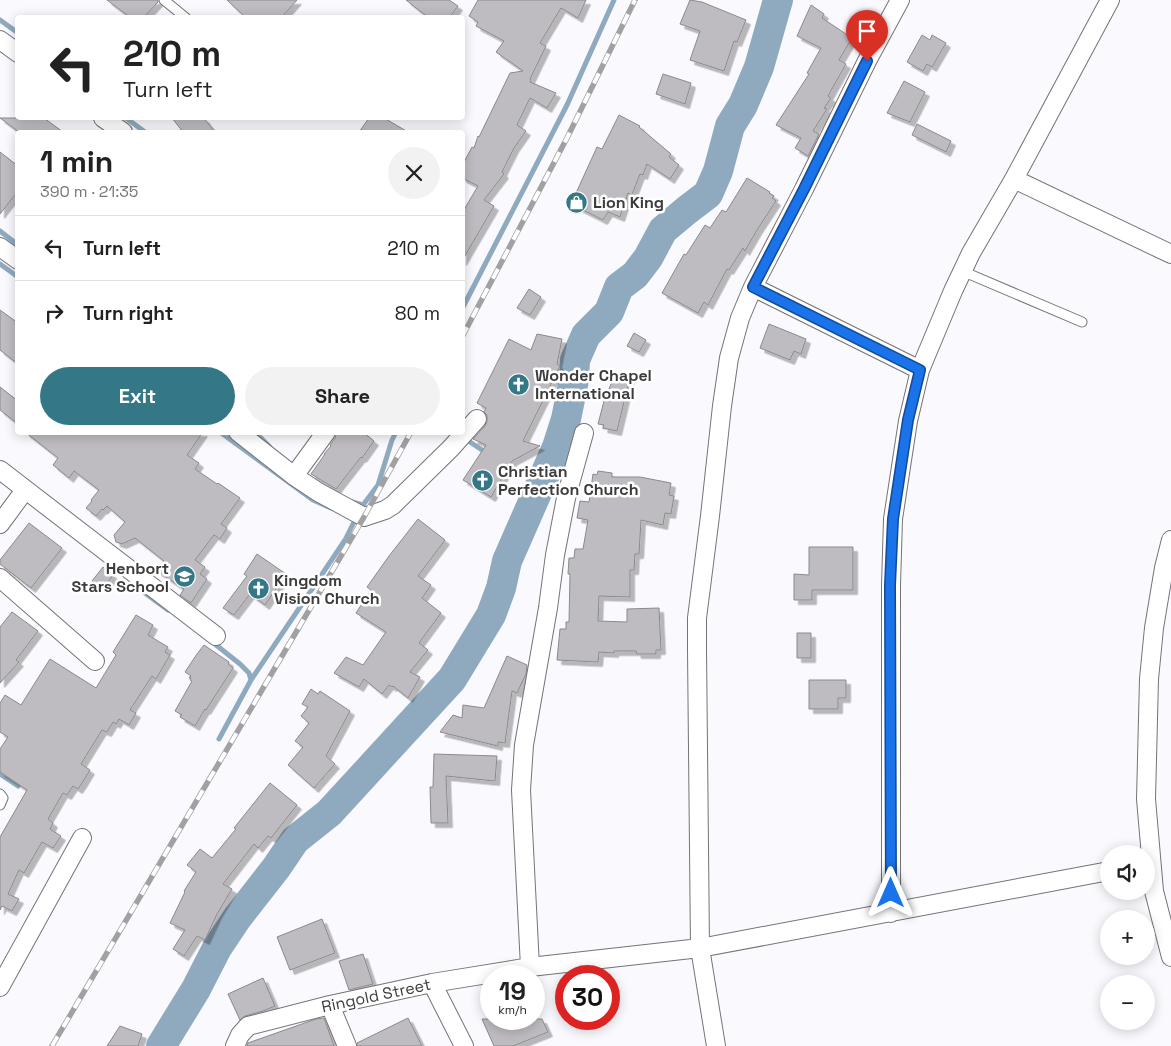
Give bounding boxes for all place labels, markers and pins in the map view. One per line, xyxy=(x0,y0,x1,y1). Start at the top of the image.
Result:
pin xyxy=(846,10,888,61)
shop icon: Lion King xyxy=(565,190,589,214)
place label: Lion King xyxy=(593,192,664,213)
place label: Wonder Chapel International xyxy=(535,365,652,404)
church icon: Wonder Chapel International xyxy=(507,372,531,396)
place label: Christian Perfection Church xyxy=(498,461,639,500)
church icon: Christian Perfection Church xyxy=(470,468,494,492)
place label: Henbort Stars School xyxy=(71,558,169,597)
school or university icon: Henbort Stars School xyxy=(173,565,197,589)
place label: Kingdom Vision Church xyxy=(274,570,380,609)
church icon: Kingdom Vision Church xyxy=(246,577,270,601)

